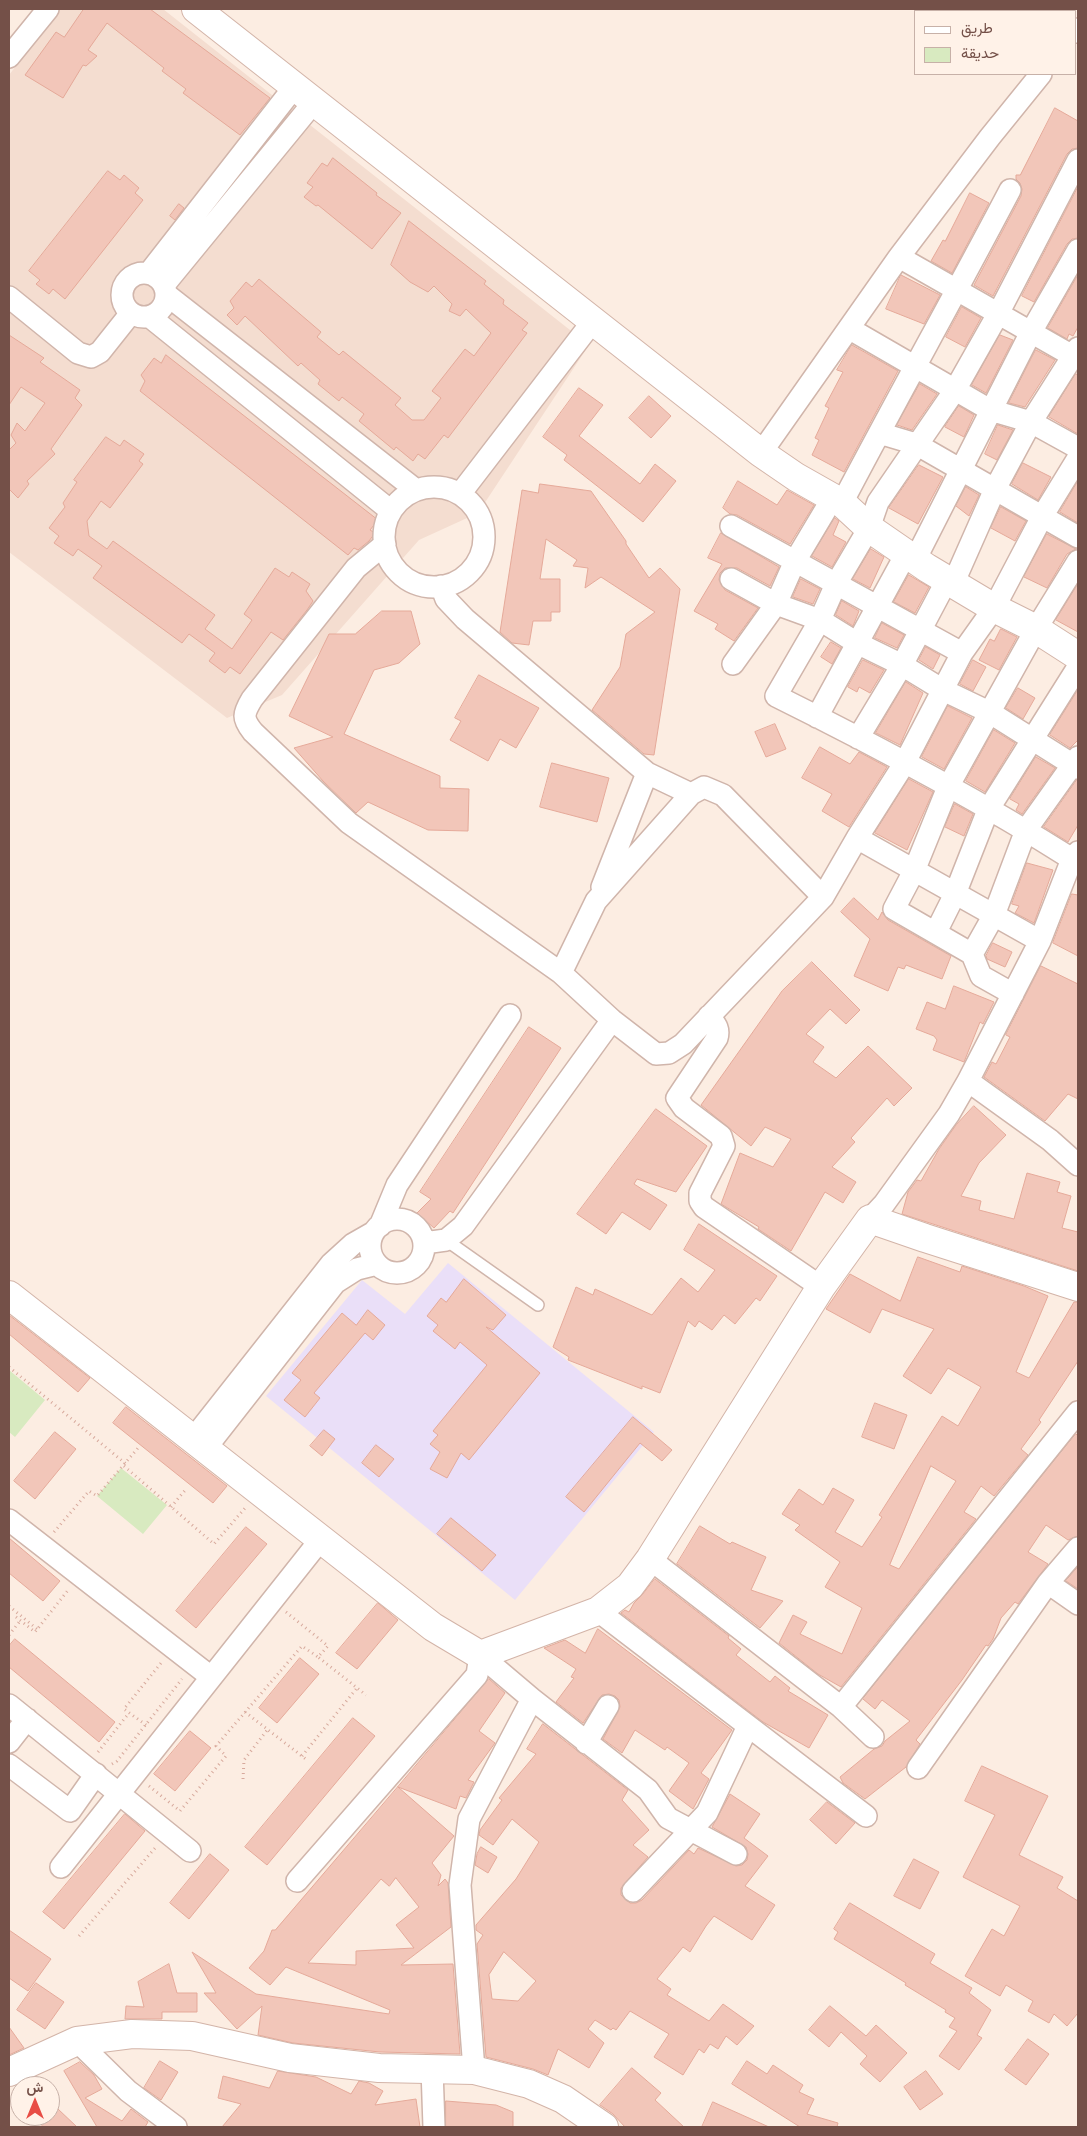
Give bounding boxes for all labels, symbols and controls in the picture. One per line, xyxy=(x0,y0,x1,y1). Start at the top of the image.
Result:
legend xyxy=(914,10,1077,75)
text: طريق xyxy=(961,18,993,37)
text: حديقة xyxy=(961,43,999,62)
north arrow xyxy=(10,2076,60,2126)
text: ش xyxy=(27,2078,43,2096)

